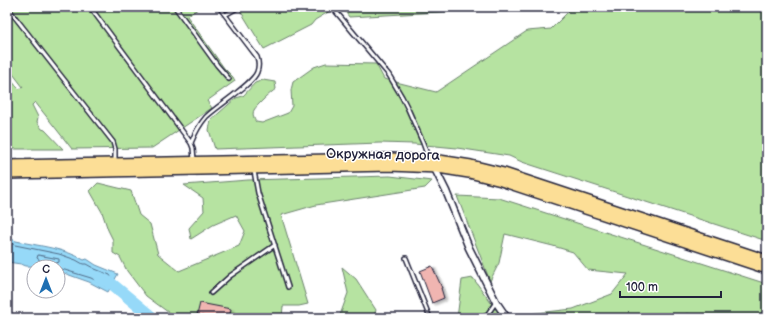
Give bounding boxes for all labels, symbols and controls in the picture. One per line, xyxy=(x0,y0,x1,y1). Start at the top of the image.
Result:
street label: Окружная дорога xyxy=(326,145,441,164)
north arrow xyxy=(26,259,66,299)
text: С xyxy=(42,263,50,276)
scale bar xyxy=(620,273,721,299)
text: 100 m xyxy=(626,280,658,295)

